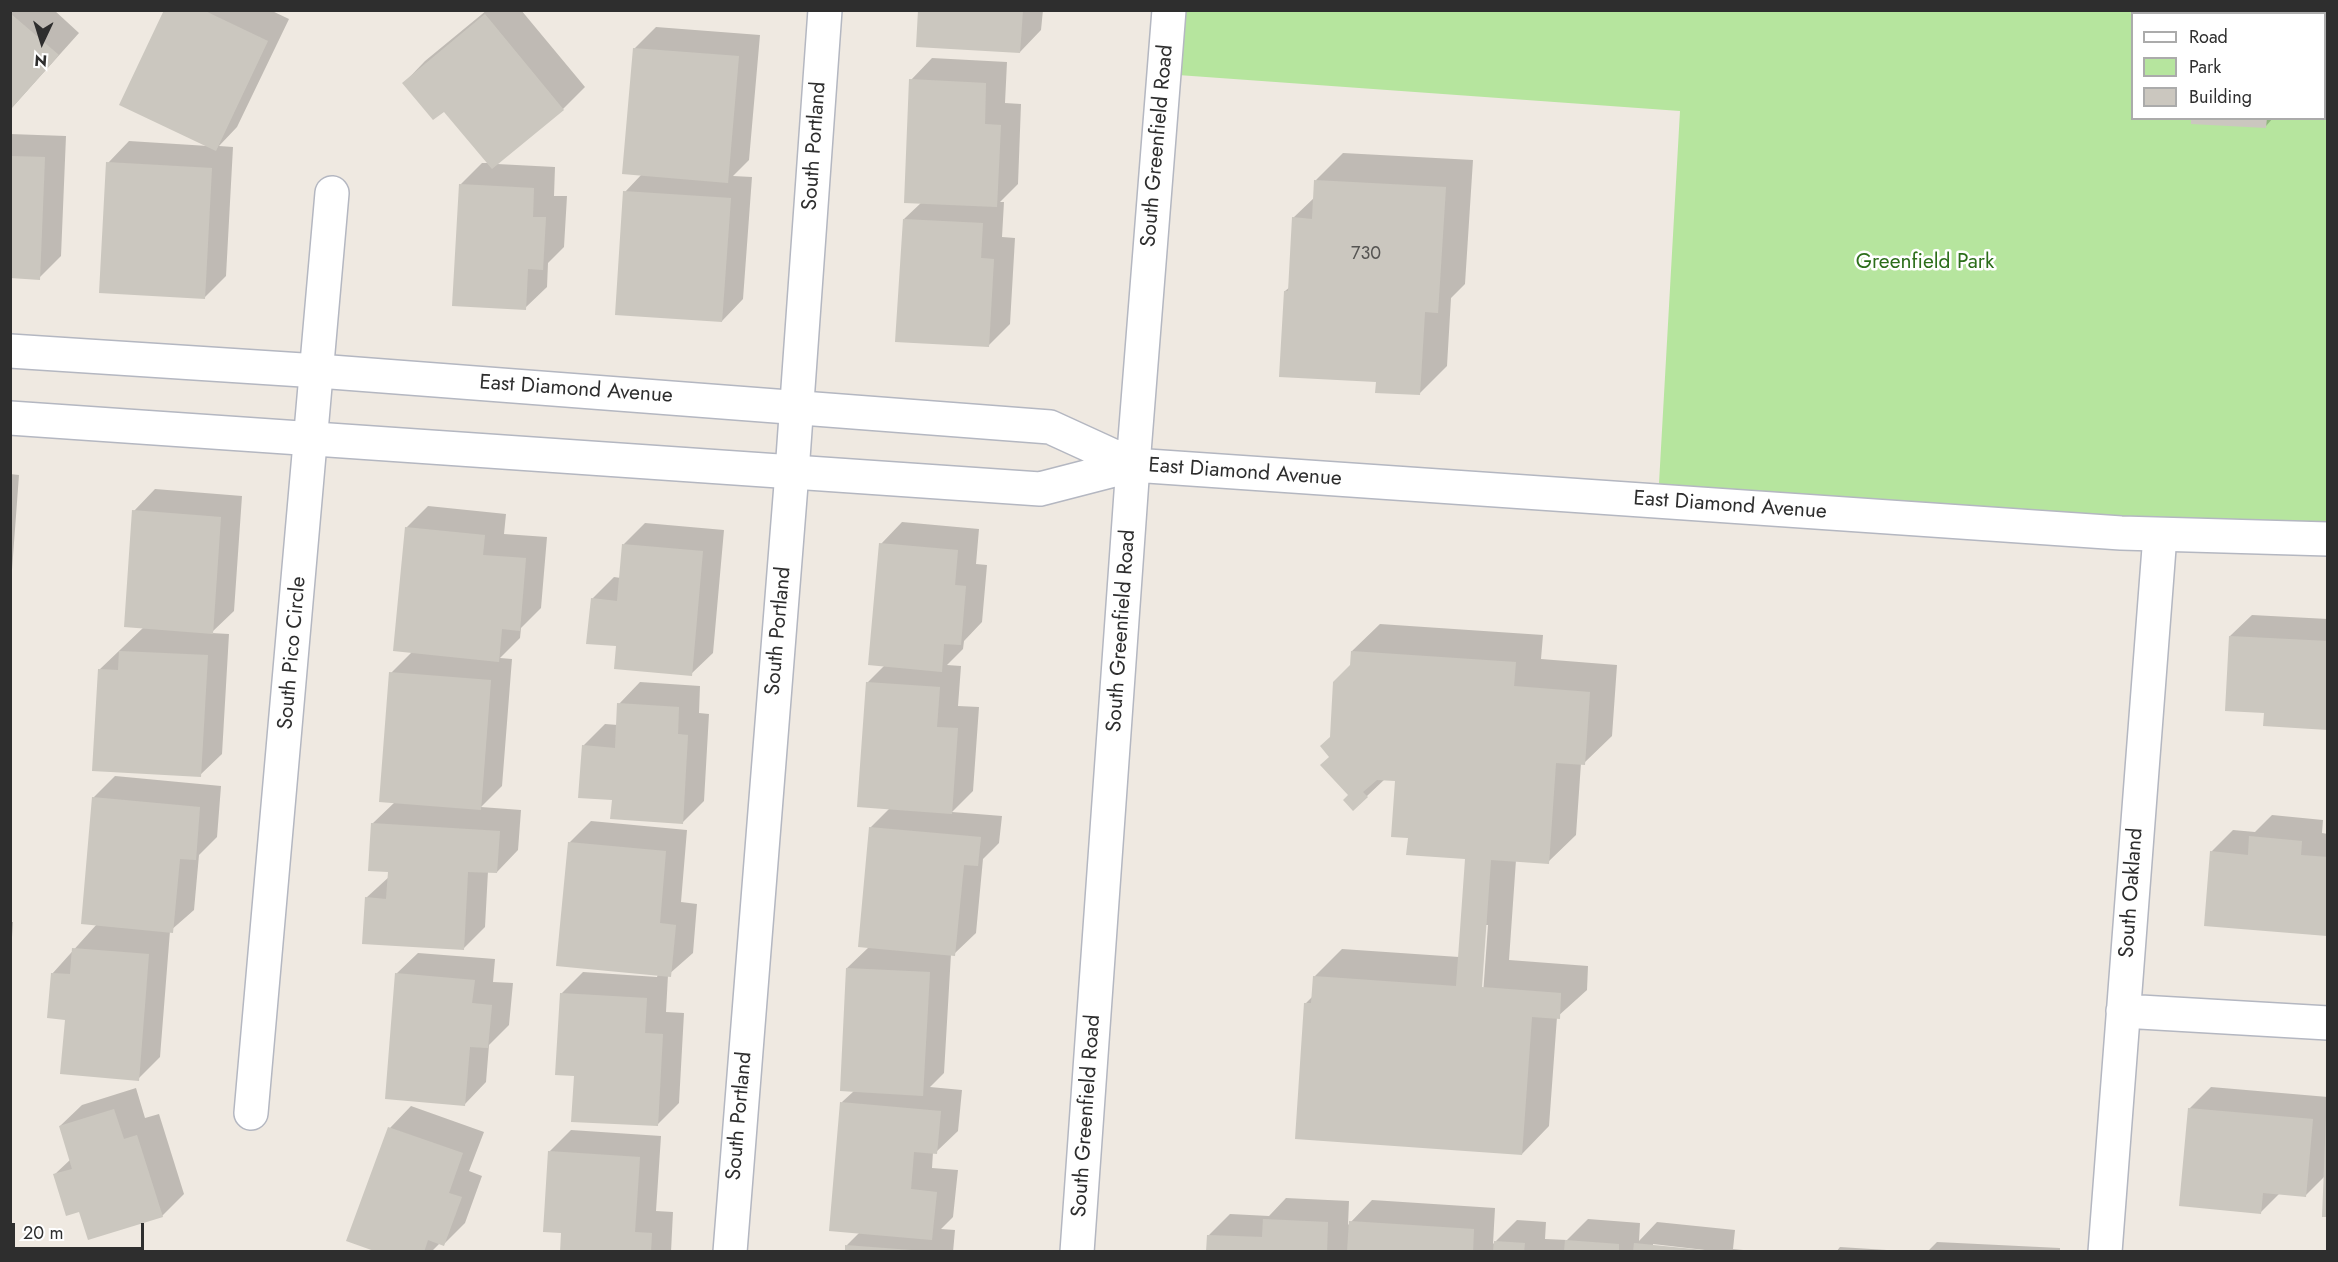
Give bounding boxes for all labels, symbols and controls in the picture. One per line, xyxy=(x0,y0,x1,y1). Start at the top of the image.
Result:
north arrow xyxy=(12,12,72,72)
legend xyxy=(2131,12,2326,120)
text: Road xyxy=(2189,24,2228,50)
street label: South Greenfield Road xyxy=(1137,44,1179,248)
text: N xyxy=(34,49,48,72)
text: Park xyxy=(2189,54,2221,80)
street label: South Portland xyxy=(798,81,832,211)
text: Building xyxy=(2189,84,2252,110)
house number: 730 xyxy=(1351,244,1381,266)
park label: Greenfield Park xyxy=(1856,250,1994,276)
street label: East Diamond Avenue xyxy=(478,371,674,409)
street label: East Diamond Avenue xyxy=(1147,454,1343,492)
street label: East Diamond Avenue xyxy=(1632,487,1828,525)
street label: South Greenfield Road xyxy=(1102,529,1142,733)
street label: South Portland xyxy=(761,566,797,696)
street label: South Pico Circle xyxy=(274,575,312,731)
street label: South Oakland xyxy=(2115,827,2149,959)
street label: South Greenfield Road xyxy=(1067,1014,1107,1218)
street label: South Portland xyxy=(722,1051,758,1181)
scale bar xyxy=(15,1211,147,1249)
text: 20 m xyxy=(23,1220,63,1246)

